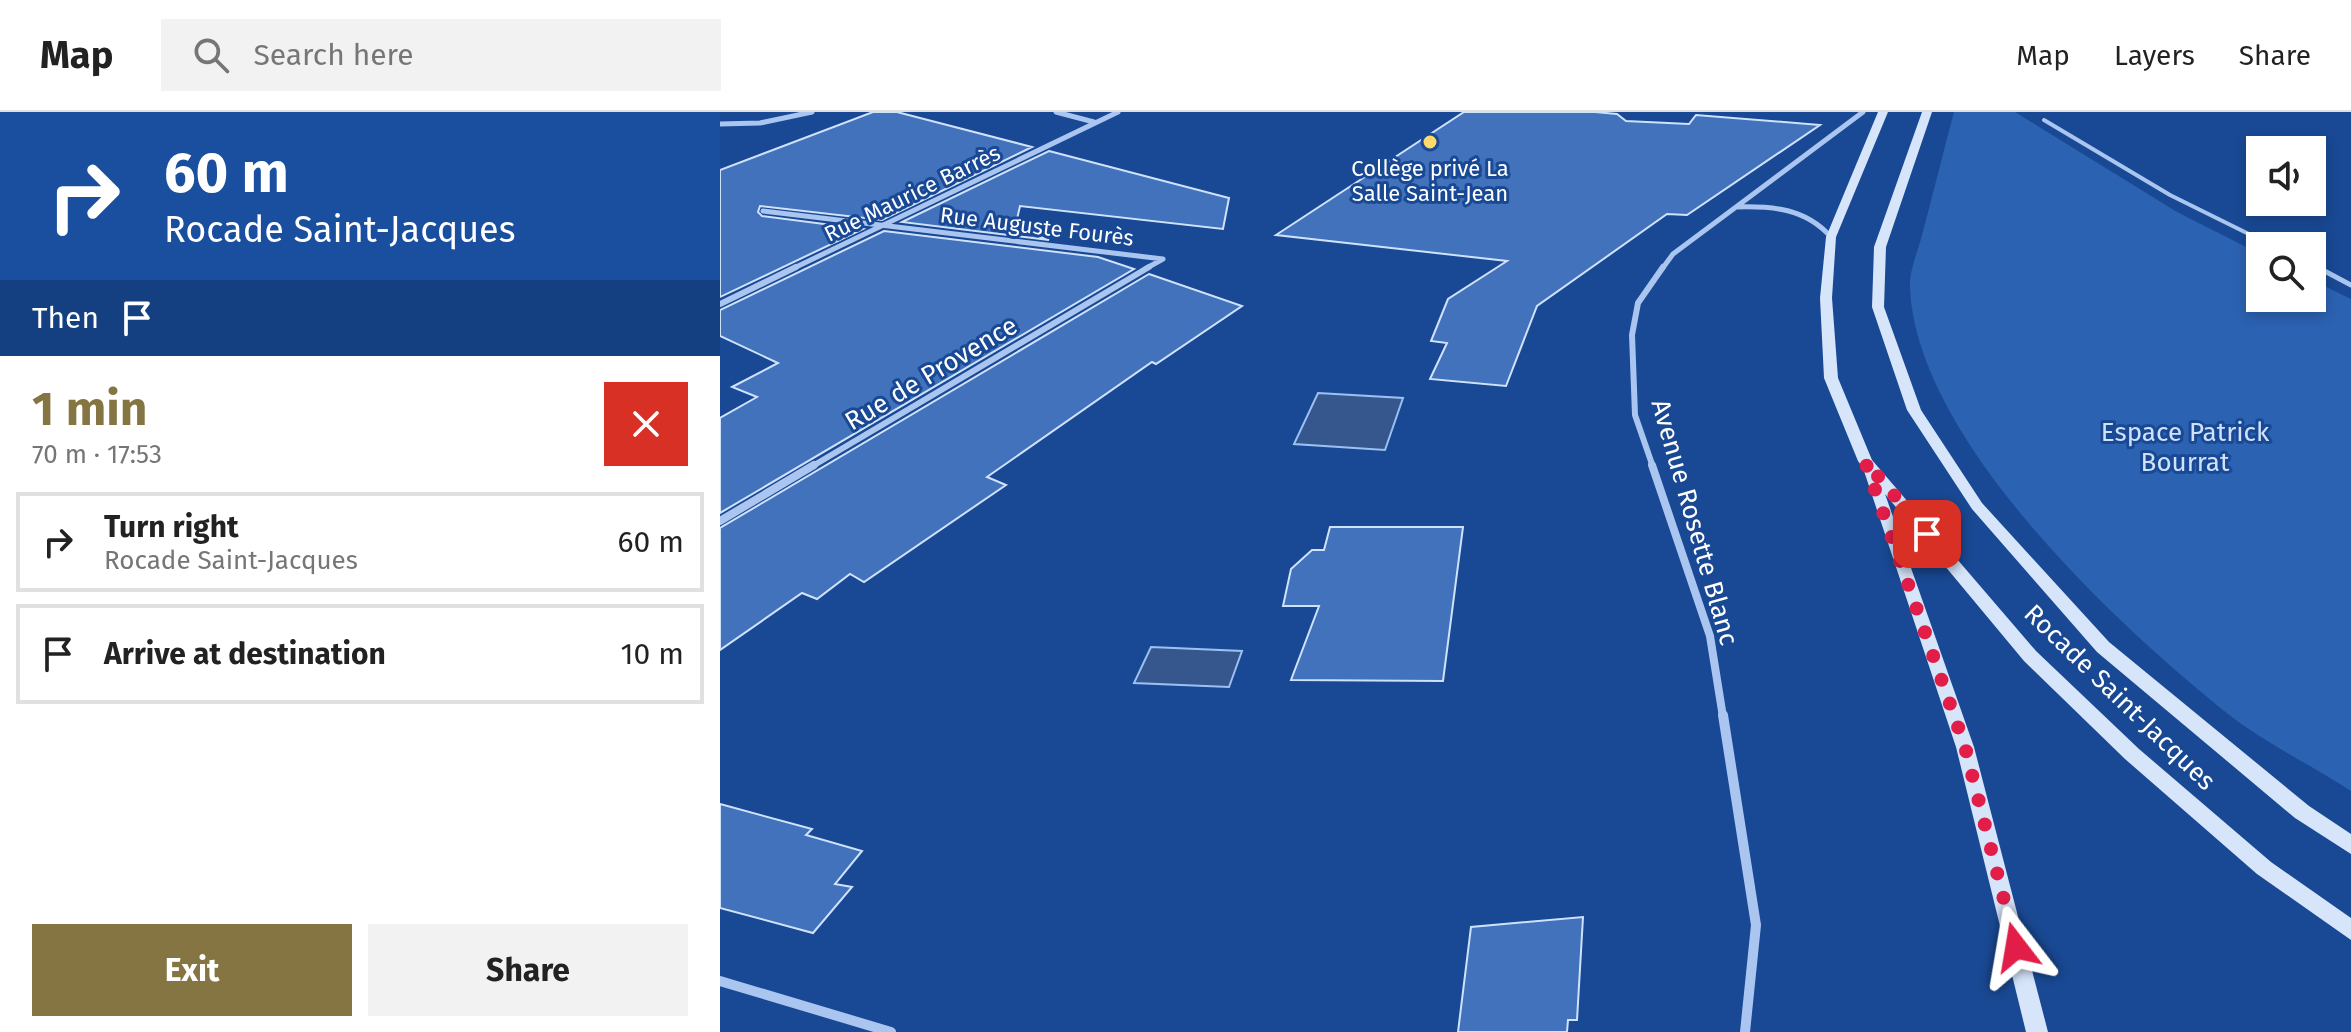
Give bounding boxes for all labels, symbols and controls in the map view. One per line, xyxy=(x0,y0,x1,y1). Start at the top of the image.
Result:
search box xyxy=(161,19,721,91)
text: Map xyxy=(40,32,113,78)
icon: search xyxy=(189,33,233,77)
text: Search here xyxy=(253,37,414,73)
text: Map xyxy=(2016,39,2070,72)
text: Layers xyxy=(2114,39,2195,72)
text: Share xyxy=(2239,39,2311,72)
marker: Collège privé La Salle Saint-Jean xyxy=(1421,133,1439,151)
map controls xyxy=(2246,136,2326,312)
button: sound xyxy=(2246,136,2326,216)
street label: Rue Maurice Barrès xyxy=(820,139,1005,248)
text: 60 m xyxy=(164,140,289,207)
icon: right xyxy=(32,144,136,248)
place label: Collège privé La Salle Saint-Jean xyxy=(1351,155,1509,207)
street label: Rue Auguste Fourès xyxy=(939,201,1135,252)
text: Rocade Saint-Jacques xyxy=(164,208,516,252)
button: search xyxy=(2246,232,2326,312)
icon: arrive xyxy=(115,296,159,340)
text: Then xyxy=(32,300,99,336)
street label: Rue de Provence xyxy=(839,310,1023,437)
text: 1 min xyxy=(32,380,147,438)
button: close xyxy=(604,382,688,466)
street label: Avenue Rosette Blanc xyxy=(1645,396,1745,649)
park label: Espace Patrick Bourrat xyxy=(2101,417,2270,478)
text: 70 m · 17:53 xyxy=(32,439,162,470)
pin xyxy=(1893,500,1961,568)
text: Turn right xyxy=(104,509,239,545)
icon: arrive xyxy=(1905,512,1949,556)
icon: right xyxy=(36,520,80,564)
text: 60 m xyxy=(618,524,684,560)
text: Rocade Saint-Jacques xyxy=(104,545,358,576)
street label: Rocade Saint-Jacques xyxy=(2018,598,2222,797)
icon: arrive xyxy=(36,632,80,676)
text: Arrive at destination xyxy=(104,636,386,672)
text: 10 m xyxy=(621,636,684,672)
position arrow xyxy=(1974,905,2058,989)
button: Exit xyxy=(32,924,352,1016)
button: Share xyxy=(368,924,688,1016)

